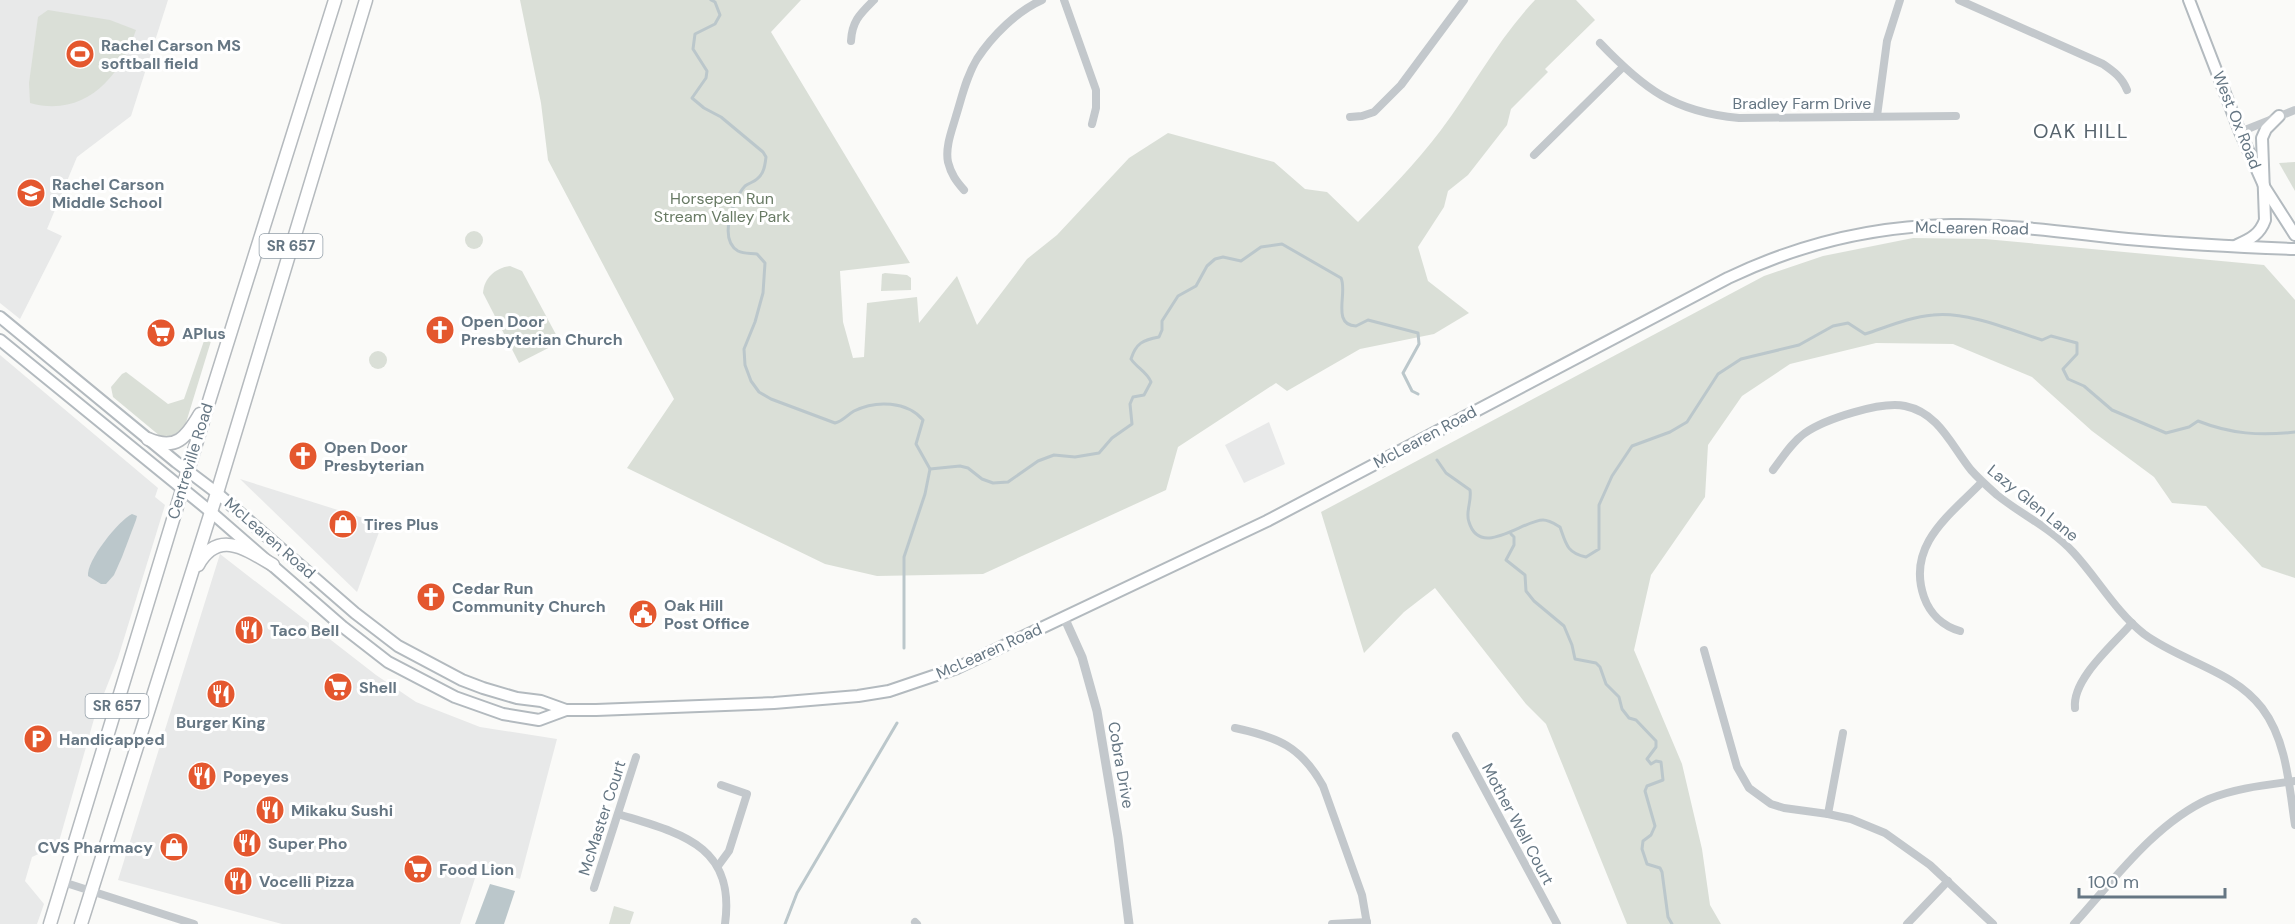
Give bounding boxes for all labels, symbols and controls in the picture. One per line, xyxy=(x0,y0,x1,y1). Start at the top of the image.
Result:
place label: Rachel Carson MS softball field xyxy=(101,35,241,74)
sports icon: Rachel Carson MS softball field xyxy=(64,38,96,70)
street label: West Ox Road xyxy=(2208,68,2266,172)
street label: Bradley Farm Drive xyxy=(1733,93,1871,114)
district label: OAK HILL xyxy=(2033,118,2129,144)
place label: Rachel Carson Middle School xyxy=(52,174,164,213)
school or university icon: Rachel Carson Middle School xyxy=(15,177,47,209)
park label: Horsepen Run Stream Valley Park xyxy=(654,188,790,227)
street label: McLearen Road xyxy=(1915,217,2029,239)
road number: SR 657 xyxy=(260,234,322,258)
place label: Open Door Presbyterian Church xyxy=(461,311,623,350)
church icon: Open Door Presbyterian Church xyxy=(424,314,456,346)
supermarket icon: APlus xyxy=(145,317,177,349)
place label: APlus xyxy=(182,323,226,344)
street label: Centreville Road xyxy=(162,400,218,522)
street label: McLearen Road xyxy=(1370,401,1480,473)
place label: Open Door Presbyterian xyxy=(324,437,424,476)
church icon: Open Door Presbyterian xyxy=(287,440,319,472)
street label: Lazy Glen Lane xyxy=(1983,460,2083,546)
street label: McLearen Road xyxy=(220,493,320,583)
shop icon: Tires Plus xyxy=(327,508,359,540)
place label: Tires Plus xyxy=(364,514,439,535)
place label: Cedar Run Community Church xyxy=(452,578,606,617)
church icon: Cedar Run Community Church xyxy=(415,581,447,613)
place label: Oak Hill Post Office xyxy=(664,595,750,634)
public building icon: Oak Hill Post Office xyxy=(627,598,659,630)
restaurant icon: Taco Bell xyxy=(233,614,265,646)
street label: McLearen Road xyxy=(933,618,1045,684)
place label: Taco Bell xyxy=(270,620,339,641)
supermarket icon: Shell xyxy=(322,671,354,703)
place label: Shell xyxy=(359,677,397,698)
restaurant icon: Burger King xyxy=(205,678,237,710)
road number: SR 657 xyxy=(86,694,148,718)
place label: Burger King xyxy=(176,712,266,733)
street label: Cobra Drive xyxy=(1103,720,1139,810)
parking icon: Handicapped xyxy=(22,723,54,755)
place label: Handicapped xyxy=(59,729,165,750)
street label: McMaster Court xyxy=(573,758,631,878)
restaurant icon: Popeyes xyxy=(186,760,218,792)
street label: Mother Well Court xyxy=(1477,760,1559,888)
place label: Popeyes xyxy=(223,766,289,787)
restaurant icon: Mikaku Sushi xyxy=(254,794,286,826)
place label: Mikaku Sushi xyxy=(291,800,393,821)
restaurant icon: Super Pho xyxy=(231,827,263,859)
shop icon: CVS Pharmacy xyxy=(158,831,190,863)
place label: Super Pho xyxy=(268,833,347,854)
place label: CVS Pharmacy xyxy=(38,837,153,858)
supermarket icon: Food Lion xyxy=(402,853,434,885)
place label: Food Lion xyxy=(439,859,514,880)
scale bar xyxy=(2079,861,2224,899)
restaurant icon: Vocelli Pizza xyxy=(222,865,254,897)
text: 100 m xyxy=(2088,870,2139,894)
place label: Vocelli Pizza xyxy=(259,871,354,892)

